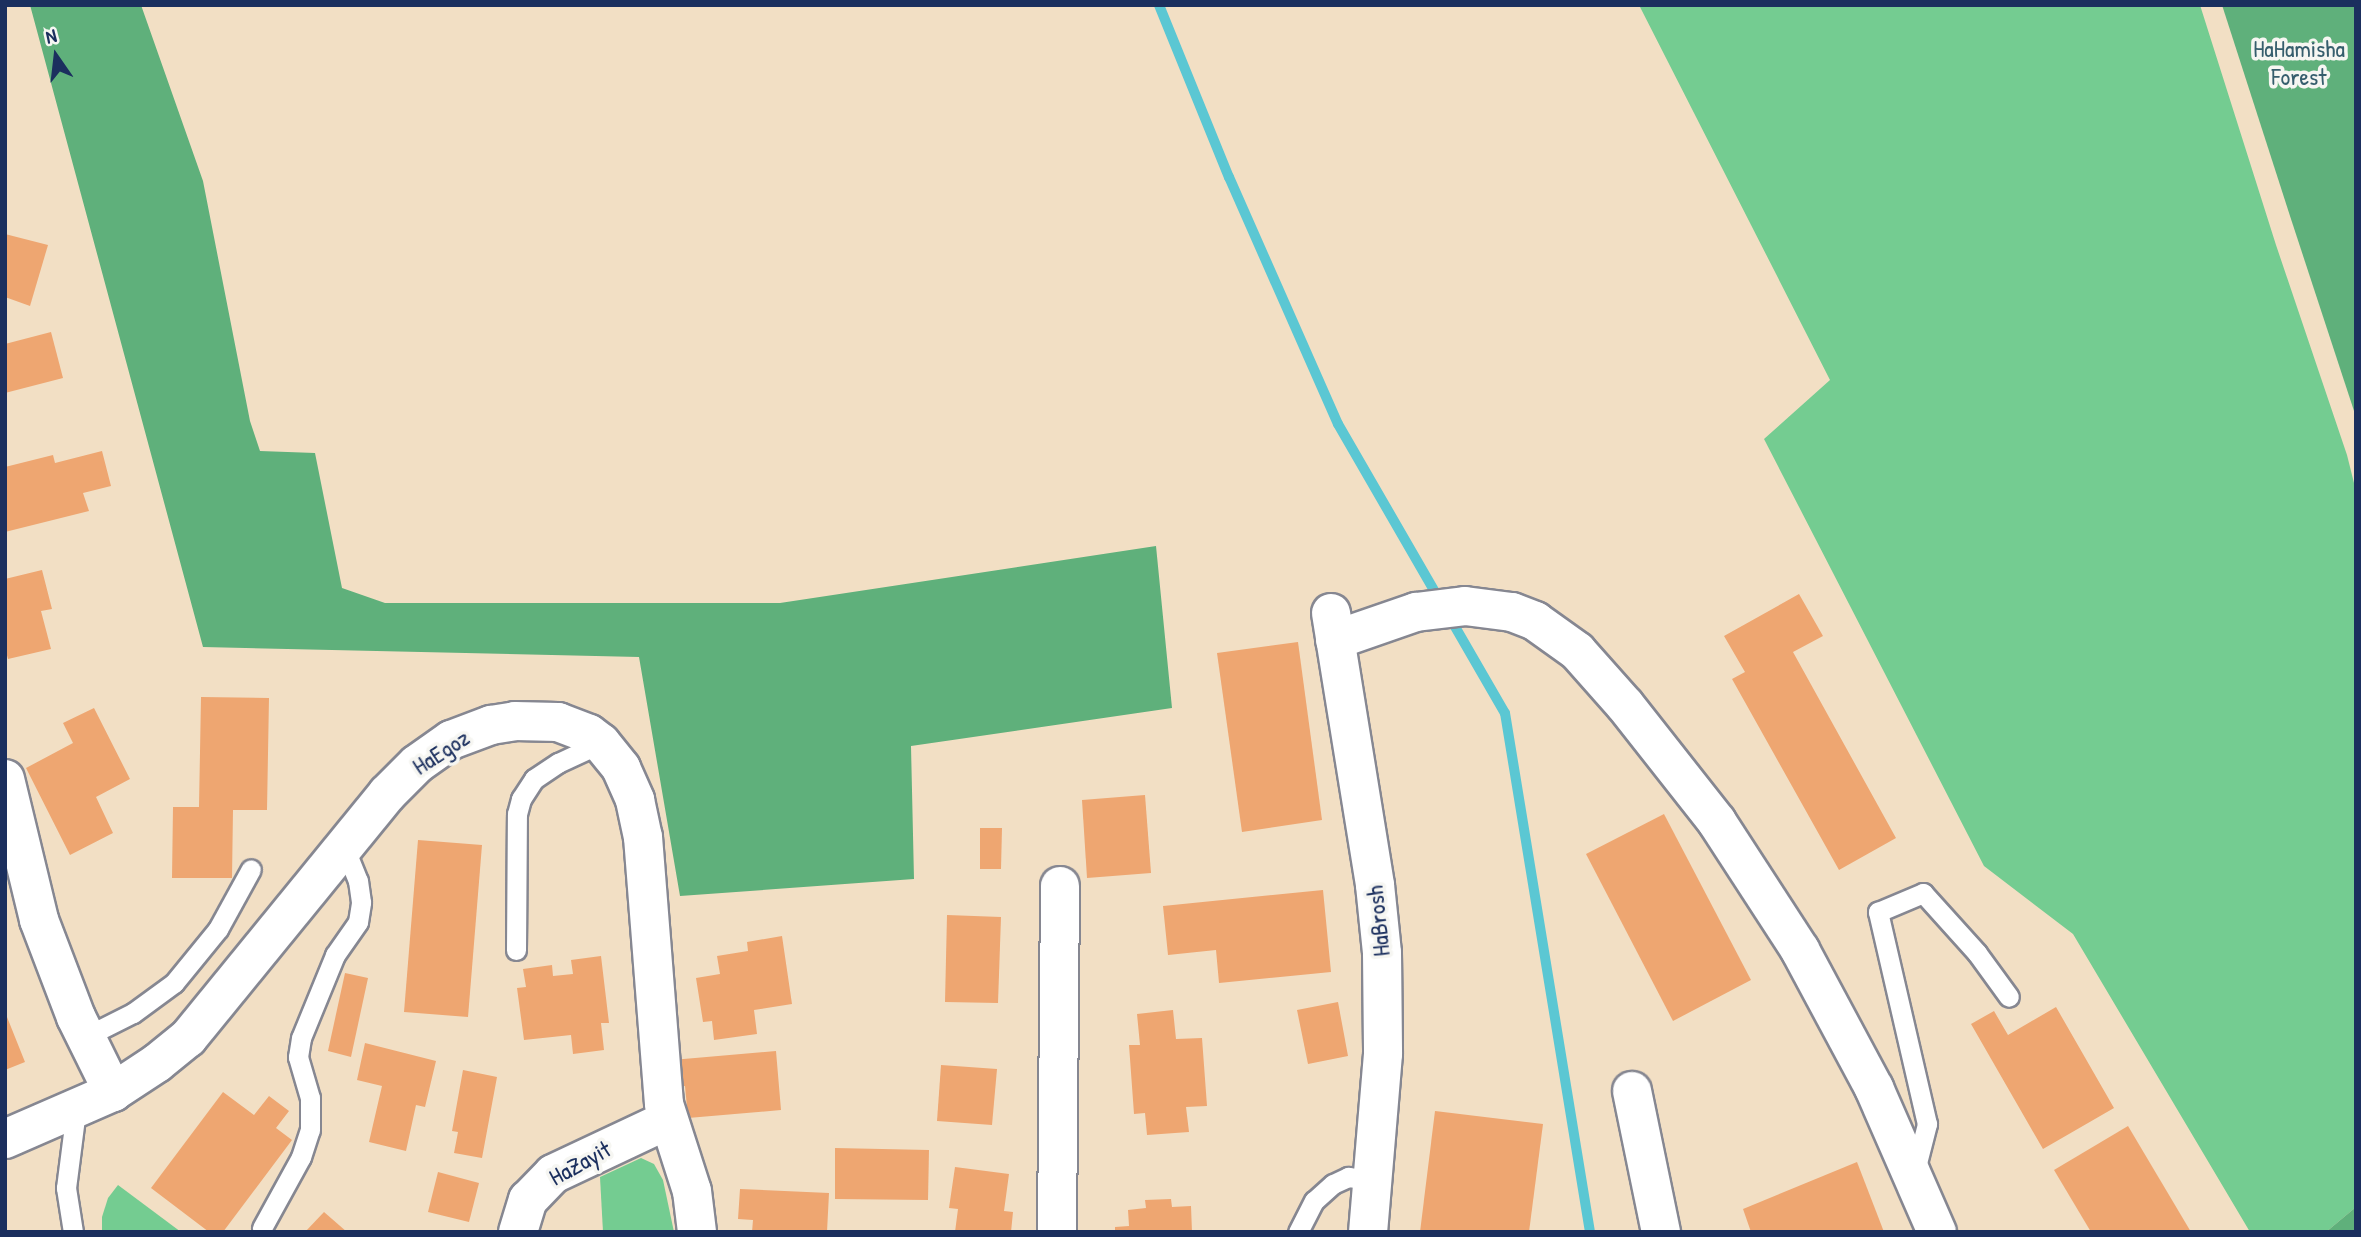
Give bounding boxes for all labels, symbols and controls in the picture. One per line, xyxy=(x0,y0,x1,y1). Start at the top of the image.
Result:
north arrow xyxy=(21,21,91,91)
text: N xyxy=(43,22,59,49)
park label: HaHamisha Forest xyxy=(2253,35,2345,91)
street label: HaEgoz xyxy=(407,723,475,781)
street label: HaBrosh xyxy=(1360,884,1396,958)
street label: HaZayit xyxy=(544,1134,616,1192)

